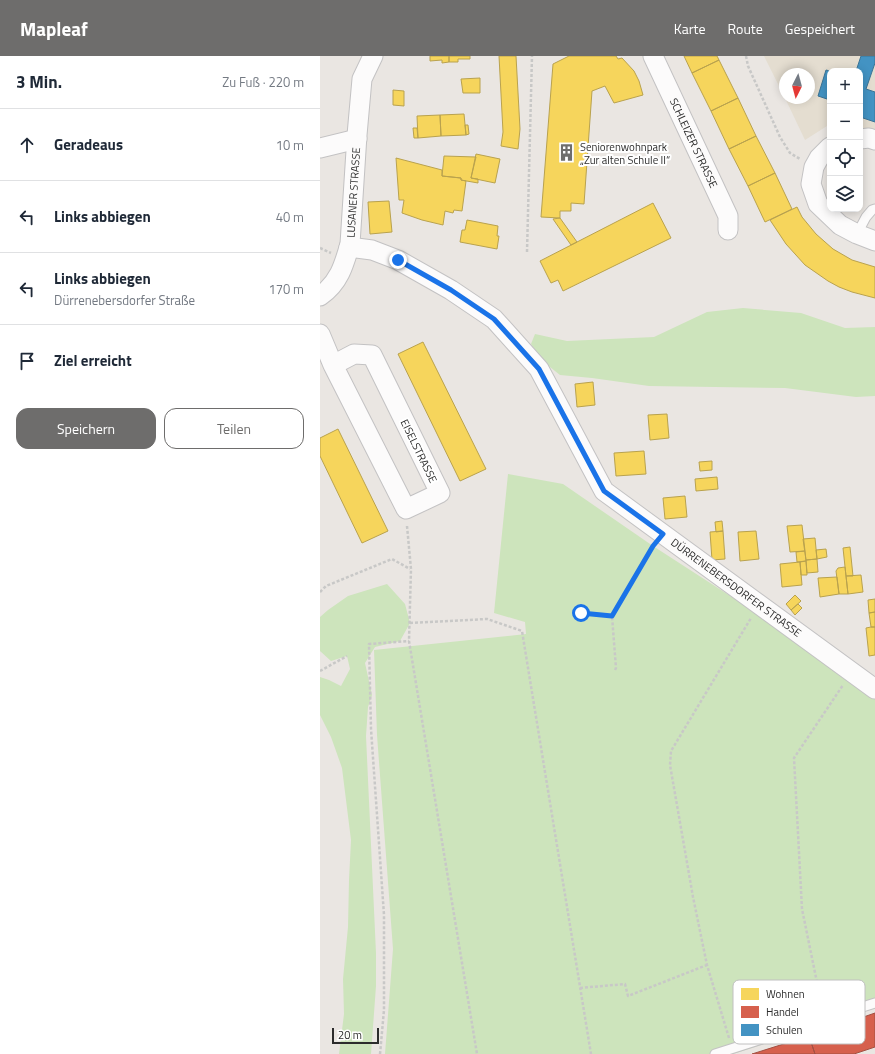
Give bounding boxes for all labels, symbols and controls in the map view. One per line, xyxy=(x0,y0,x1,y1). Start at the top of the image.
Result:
text: Mapleaf xyxy=(20,14,88,43)
text: Karte xyxy=(674,18,706,39)
text: Route xyxy=(728,18,763,39)
text: Gespeichert xyxy=(785,18,855,39)
north arrow xyxy=(779,68,815,104)
map controls xyxy=(827,68,863,212)
button: + xyxy=(827,68,863,104)
text: 3 Min. xyxy=(16,69,62,95)
text: Zu Fuß · 220 m xyxy=(222,72,304,92)
street label: SCHLEIZER STRASSE xyxy=(666,95,722,191)
button: − xyxy=(827,104,863,140)
text: Geradeaus xyxy=(54,133,123,156)
icon: ahead xyxy=(16,134,38,156)
text: 10 m xyxy=(276,135,304,155)
place label: Seniorenwohnpark „Zur alten Schule II“ xyxy=(580,139,670,168)
button: locate xyxy=(827,140,863,176)
building icon: Seniorenwohnpark „Zur alten Schule II“ xyxy=(557,143,577,163)
street label: LUSANER STRASSE xyxy=(342,147,364,238)
button: layers xyxy=(827,176,863,212)
text: Links abbiegen xyxy=(54,205,151,228)
icon: left xyxy=(16,206,38,228)
text: 40 m xyxy=(276,207,304,227)
route end xyxy=(389,251,407,269)
text: Links abbiegen xyxy=(54,267,151,290)
icon: left xyxy=(16,278,38,300)
text: 170 m xyxy=(268,279,304,299)
text: Dürrenebersdorfer Straße xyxy=(54,290,195,310)
text: Ziel erreicht xyxy=(54,349,132,372)
icon: arrive xyxy=(16,350,38,372)
button: Speichern xyxy=(16,408,156,449)
button: Teilen xyxy=(164,408,304,449)
street label: EISELSTRASSE xyxy=(397,416,441,486)
street label: DÜRRENEBERSDORFER STRASSE xyxy=(668,534,805,641)
route start xyxy=(572,604,590,622)
legend xyxy=(733,980,865,1044)
text: Wohnen xyxy=(766,986,805,1002)
text: Handel xyxy=(766,1004,799,1020)
text: Schulen xyxy=(766,1022,803,1038)
scale bar xyxy=(332,1026,379,1045)
text: 20 m xyxy=(338,1027,362,1043)

